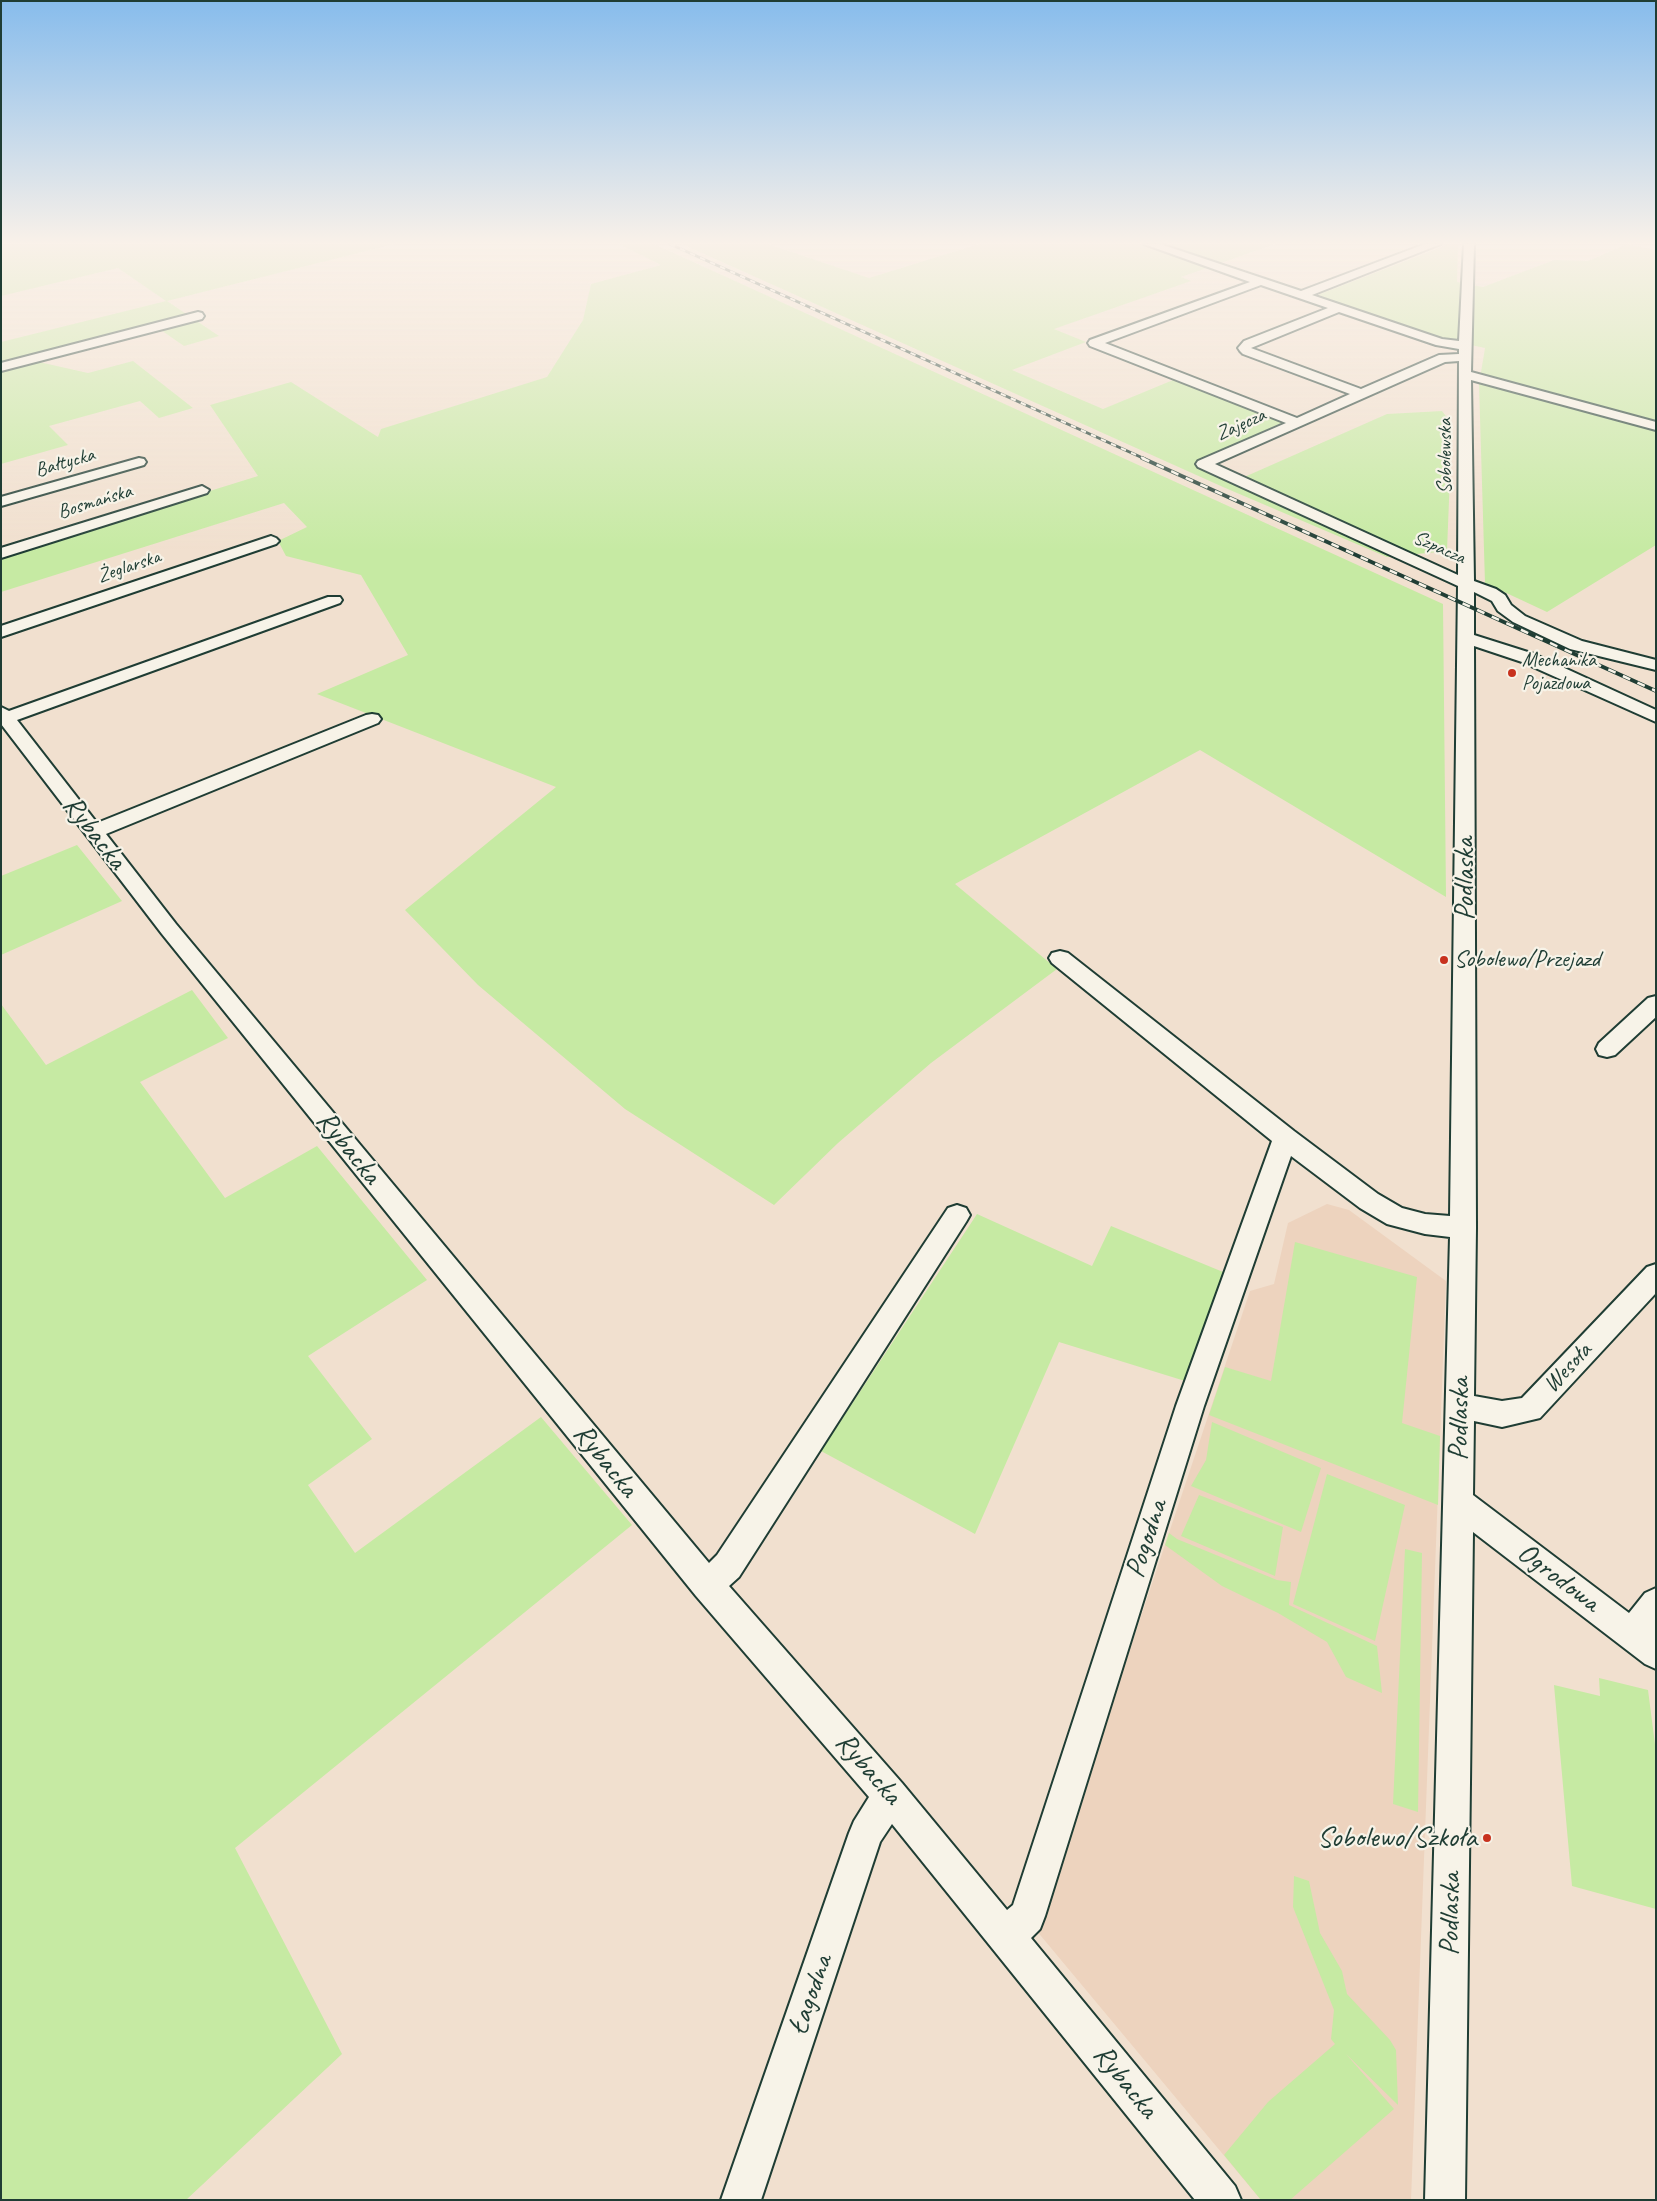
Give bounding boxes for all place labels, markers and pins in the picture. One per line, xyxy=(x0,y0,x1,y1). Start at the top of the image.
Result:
place label: Mechanika Pojazdowa xyxy=(1522,649,1596,696)
marker: Mechanika Pojazdowa xyxy=(1506,667,1518,679)
place label: Sobolewo/Przejazd xyxy=(1454,946,1600,974)
marker: Sobolewo/Przejazd xyxy=(1438,954,1450,966)
place label: Sobolewo/Szkoła xyxy=(1317,1821,1477,1855)
marker: Sobolewo/Szkoła xyxy=(1481,1832,1493,1844)

